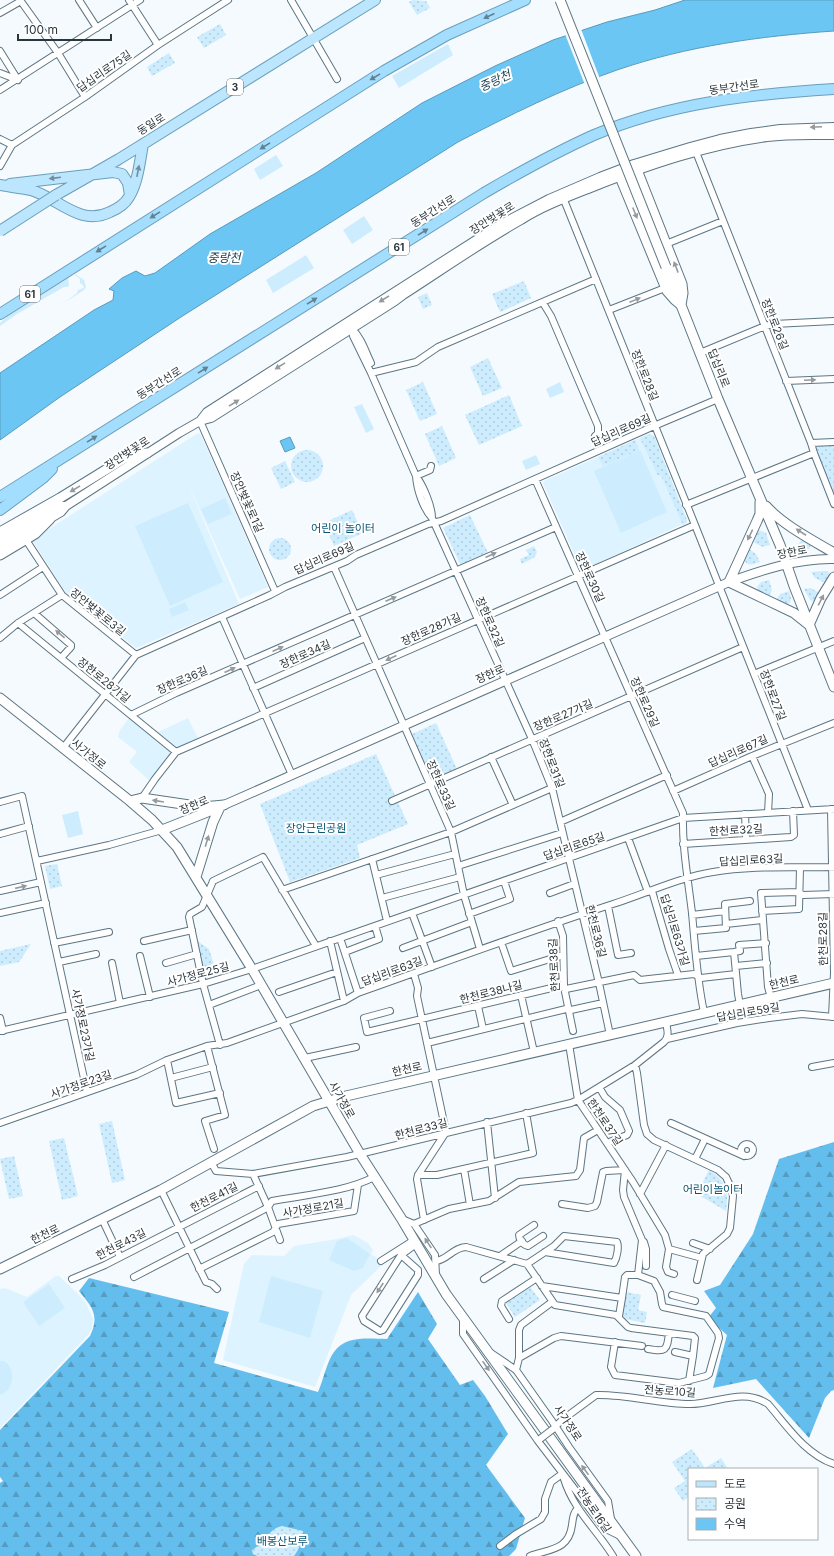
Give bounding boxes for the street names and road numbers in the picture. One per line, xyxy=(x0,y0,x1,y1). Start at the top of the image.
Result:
street label: 답십리로75길 xyxy=(74,47,134,95)
street label: 동부간선로 xyxy=(708,77,760,97)
road number: 3 xyxy=(227,79,243,95)
street label: 동일로 xyxy=(134,110,168,138)
street label: 동부간선로 xyxy=(408,192,458,230)
street label: 장안벚꽃로 xyxy=(467,199,517,237)
road number: 61 xyxy=(389,239,409,255)
road number: 61 xyxy=(20,286,40,302)
street label: 장한로26길 xyxy=(758,296,792,352)
street label: 장한로28길 xyxy=(628,347,662,403)
street label: 답십리로 xyxy=(705,347,733,389)
street label: 동부간선로 xyxy=(134,364,184,402)
street label: 답십리로69길 xyxy=(589,411,653,449)
street label: 장안벚꽃로 xyxy=(102,433,152,473)
street label: 장안벚꽃로1길 xyxy=(227,469,267,535)
street label: 답십리로69길 xyxy=(292,539,356,577)
street label: 장한로 xyxy=(776,542,808,562)
street label: 장한로30길 xyxy=(572,549,608,605)
street label: 장안벚꽃로3길 xyxy=(67,585,129,639)
street label: 장한로32길 xyxy=(473,594,507,650)
street label: 장한로28가길 xyxy=(399,610,463,648)
street label: 장한로34길 xyxy=(277,637,333,671)
street label: 장한로28가길 xyxy=(75,654,133,706)
street label: 장한로 xyxy=(473,661,507,687)
street label: 장한로36길 xyxy=(154,663,210,697)
street label: 장한로27길 xyxy=(757,668,789,722)
street label: 장한로29길 xyxy=(628,674,662,730)
street label: 장한로27가길 xyxy=(531,696,595,734)
street label: 답십리로67길 xyxy=(706,732,770,770)
street label: 사가정로 xyxy=(69,736,109,772)
street label: 장한로31길 xyxy=(536,736,568,790)
street label: 장한로33길 xyxy=(424,757,458,813)
street label: 장한로 xyxy=(177,793,211,817)
street label: 한천로32길 xyxy=(709,822,763,838)
street label: 답십리로65길 xyxy=(541,829,607,863)
street label: 답십리로63길 xyxy=(719,851,783,869)
street label: 답십리로63가길 xyxy=(657,892,693,968)
street label: 한천로36길 xyxy=(583,903,609,959)
street label: 한천로28길 xyxy=(816,912,830,966)
street label: 한천로38길 xyxy=(546,938,562,992)
street label: 답십리로63길 xyxy=(359,953,425,989)
street label: 사가정로25길 xyxy=(165,959,231,989)
street label: 한천로 xyxy=(768,972,800,992)
street label: 한천로38나길 xyxy=(458,977,524,1007)
street label: 사가정로23가길 xyxy=(68,987,98,1063)
street label: 답십리로59길 xyxy=(715,1000,781,1024)
street label: 한천로 xyxy=(391,1059,423,1079)
street label: 사가정로23길 xyxy=(48,1067,114,1101)
street label: 사가정로 xyxy=(326,1079,358,1121)
street label: 한천로37길 xyxy=(584,1096,626,1148)
street label: 한천로33길 xyxy=(393,1115,449,1143)
street label: 한천로41길 xyxy=(188,1179,240,1215)
street label: 사가정로21길 xyxy=(281,1196,345,1220)
street label: 한천로 xyxy=(28,1221,62,1247)
street label: 한천로43길 xyxy=(94,1225,148,1263)
street label: 전농로10길 xyxy=(644,1382,696,1400)
street label: 사가정로 xyxy=(551,1402,585,1444)
street label: 전농로16길 xyxy=(574,1485,614,1535)

